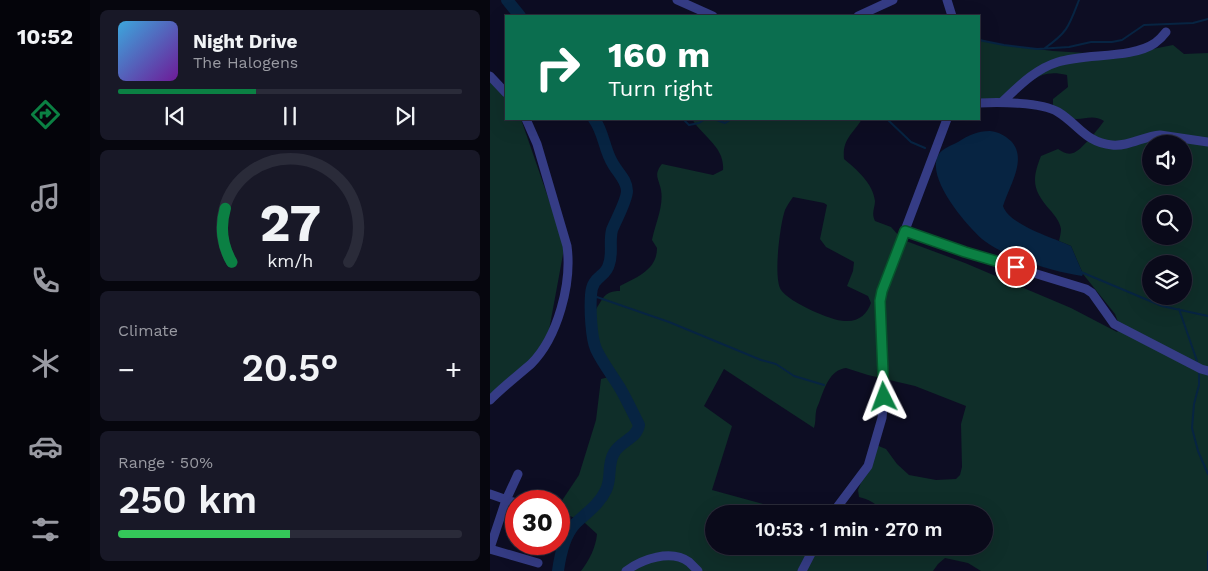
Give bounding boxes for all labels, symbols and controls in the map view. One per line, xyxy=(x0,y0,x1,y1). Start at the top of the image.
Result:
text: 10:52 xyxy=(17,24,73,49)
text: Night Drive xyxy=(193,30,298,53)
text: 160 m xyxy=(608,34,710,76)
icon: right xyxy=(525,35,590,100)
text: The Halogens xyxy=(193,53,298,72)
text: Turn right xyxy=(608,76,713,101)
icon: directions xyxy=(28,97,63,132)
icon: previous xyxy=(161,102,189,130)
icon: pause xyxy=(276,102,304,130)
icon: next xyxy=(391,102,419,130)
map controls xyxy=(1142,135,1192,305)
button: sound xyxy=(1142,135,1192,185)
icon: music xyxy=(28,180,63,215)
text: 27 xyxy=(259,193,321,254)
button: search xyxy=(1142,195,1192,245)
pin xyxy=(995,246,1037,288)
text: km/h xyxy=(267,250,313,271)
icon: arrive xyxy=(1002,253,1030,281)
button: layers xyxy=(1142,255,1192,305)
icon: phone xyxy=(28,263,63,298)
text: Climate xyxy=(118,321,178,340)
icon: climate xyxy=(28,346,63,381)
text: 20.5° xyxy=(241,346,339,390)
text: − xyxy=(118,353,135,386)
text: + xyxy=(445,353,462,386)
position arrow xyxy=(857,370,909,422)
icon: car xyxy=(28,429,63,464)
text: Range · 50% xyxy=(118,453,213,472)
text: 250 km xyxy=(118,478,257,522)
speed limit sign: 30 xyxy=(505,490,570,555)
icon: filters xyxy=(28,512,63,547)
text: 10:53 · 1 min · 270 m xyxy=(756,518,942,541)

